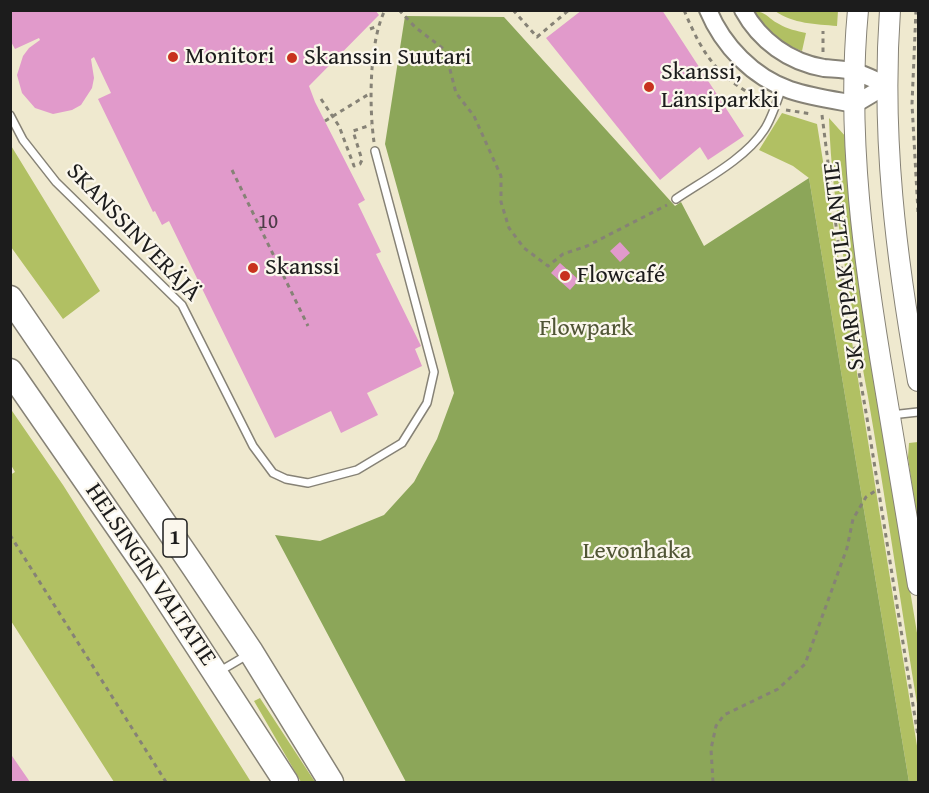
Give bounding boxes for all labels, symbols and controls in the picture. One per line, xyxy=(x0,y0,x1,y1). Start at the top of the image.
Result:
place label: Monitori xyxy=(185,43,274,71)
place label: Skanssin Suutari xyxy=(304,44,471,72)
marker: Monitori xyxy=(166,50,180,64)
marker: Skanssin Suutari xyxy=(285,51,299,65)
place label: Skanssi, Länsiparkki xyxy=(661,59,779,115)
marker: Skanssi, Länsiparkki xyxy=(642,80,656,94)
street label: SKANSSINVERÄJÄ xyxy=(60,158,206,308)
street label: SKARPPAKULLANTIE xyxy=(818,160,872,372)
house number: 10 xyxy=(258,210,278,236)
place label: Skanssi xyxy=(265,254,340,282)
marker: Skanssi xyxy=(246,261,260,275)
place label: Flowcafé xyxy=(577,262,665,290)
marker: Flowcafé xyxy=(558,269,572,283)
park label: Flowpark xyxy=(539,315,633,343)
street label: HELSINGIN VALTATIE xyxy=(78,478,222,672)
road number: 1 xyxy=(163,519,187,557)
park label: Levonhaka xyxy=(583,538,691,566)

